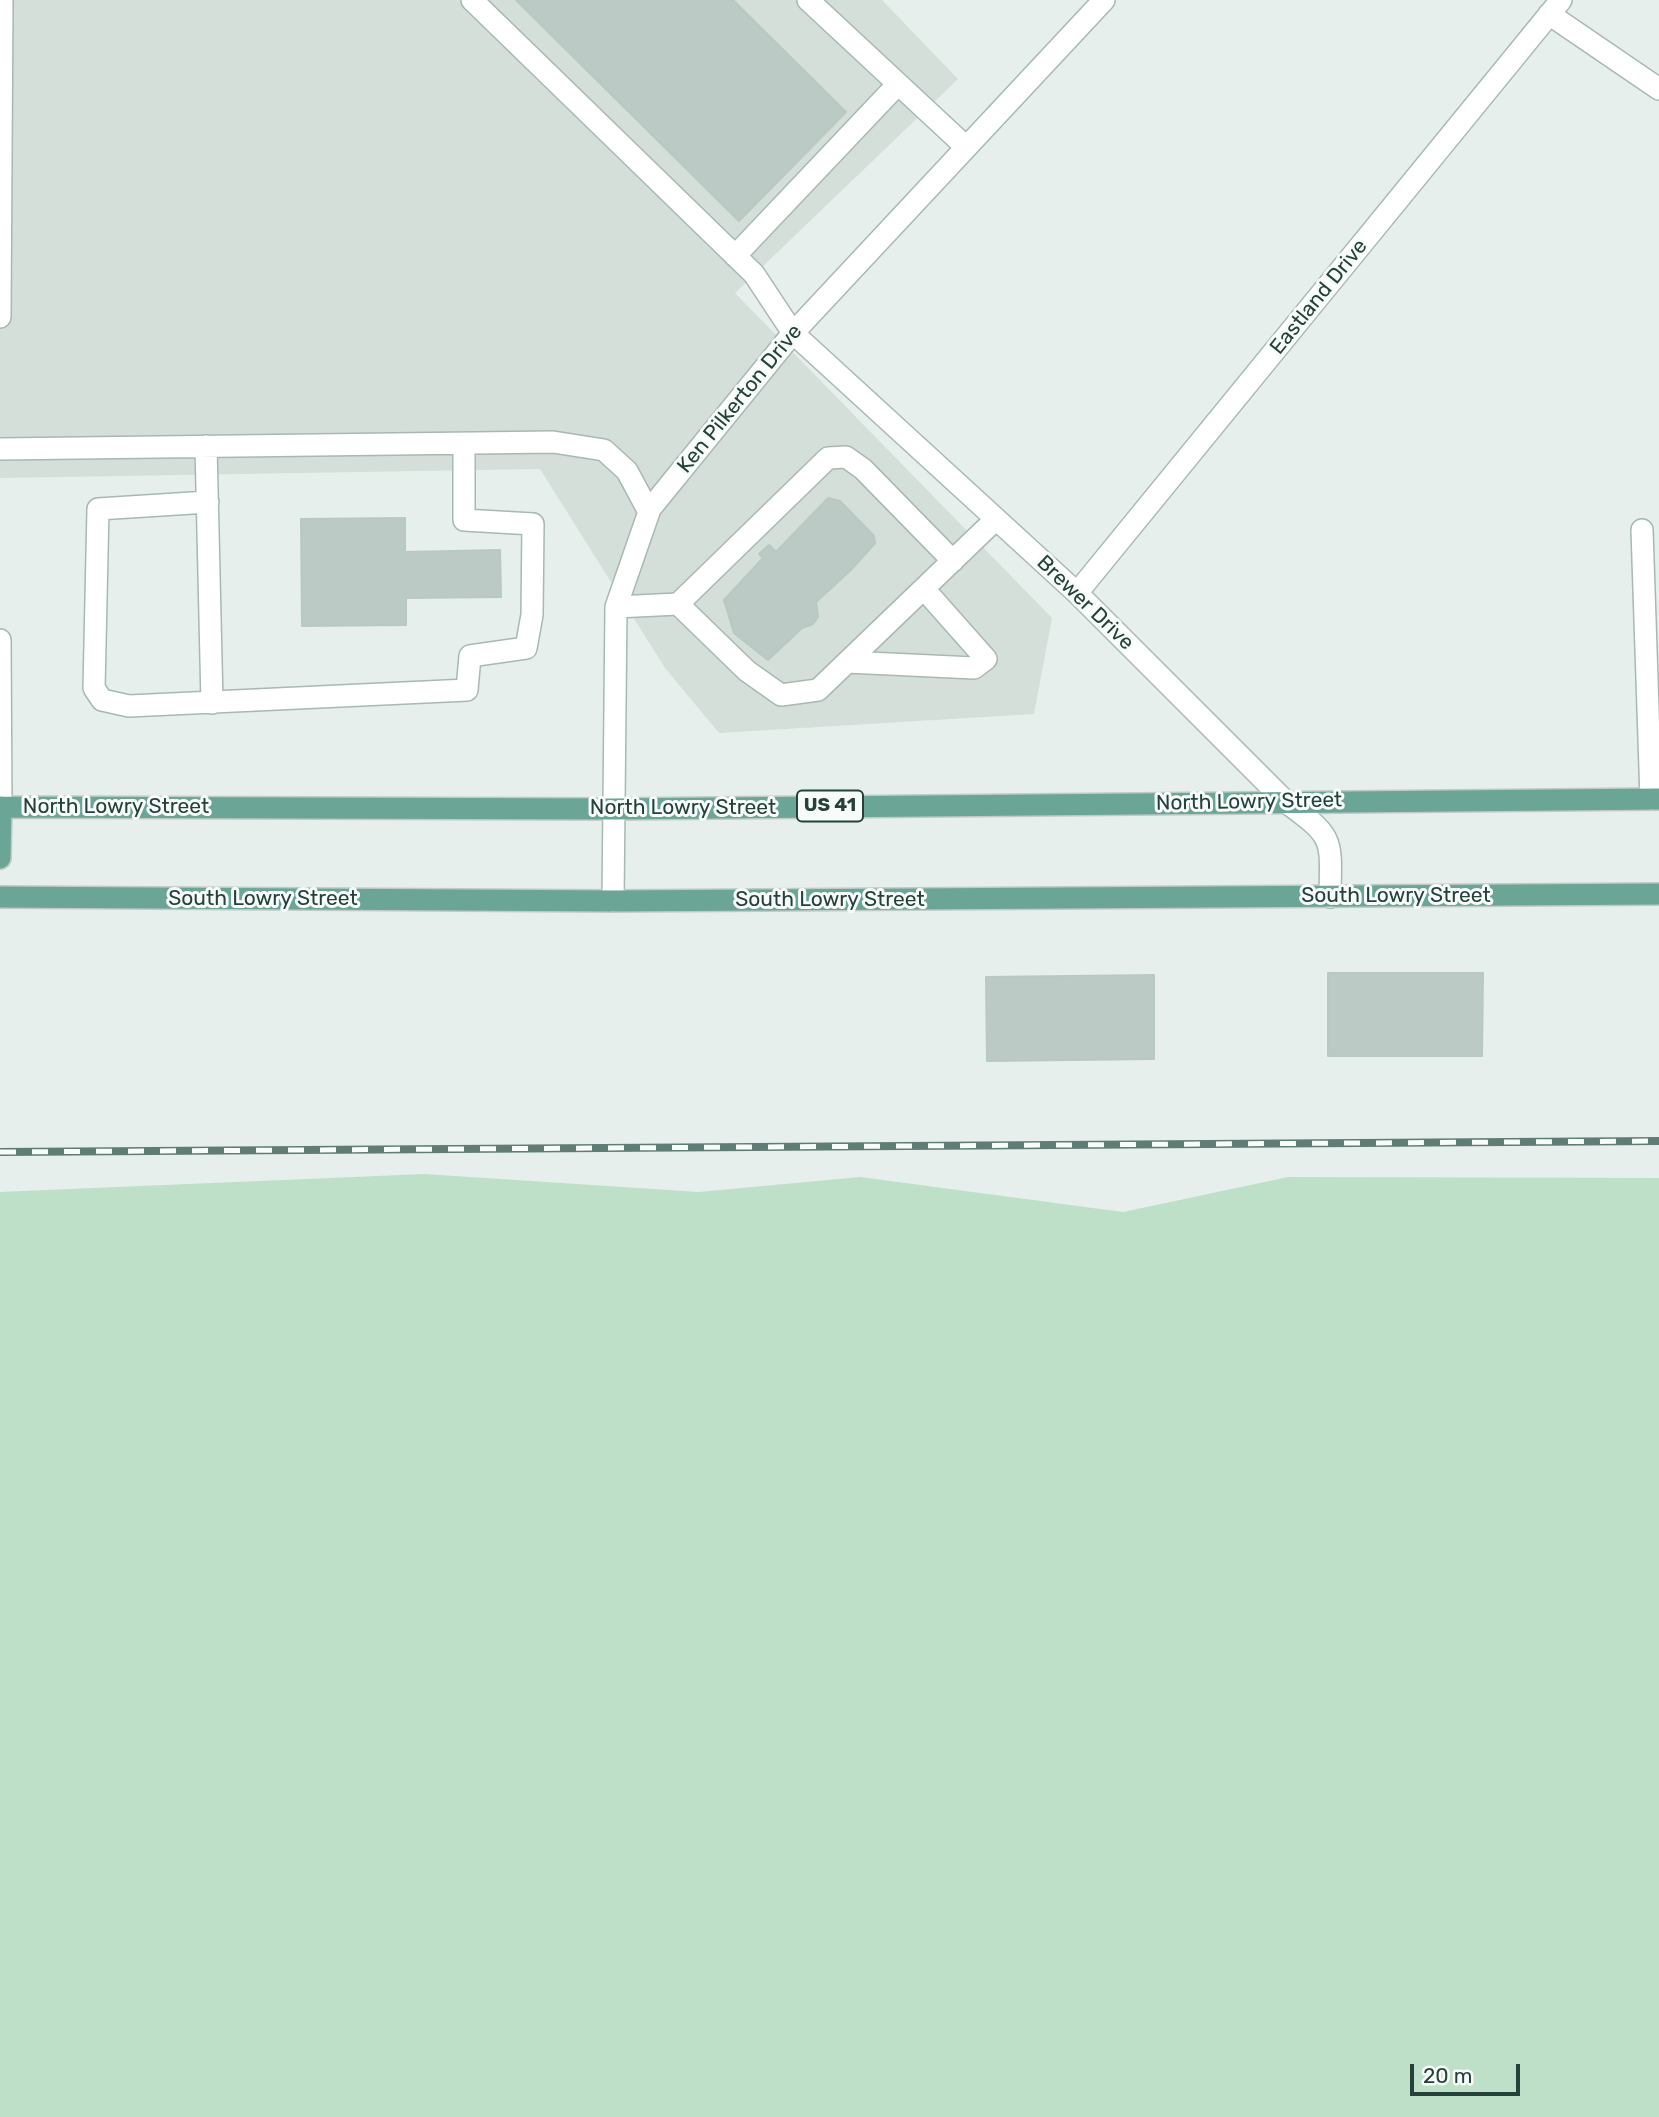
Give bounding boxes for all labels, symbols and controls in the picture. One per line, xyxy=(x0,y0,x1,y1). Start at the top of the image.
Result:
street label: Eastland Drive xyxy=(1265,234,1373,360)
street label: Ken Pilkerton Drive xyxy=(672,320,808,478)
street label: Brewer Drive xyxy=(1031,550,1139,656)
street label: North Lowry Street xyxy=(1156,788,1342,816)
road number: US 41 xyxy=(797,790,863,821)
street label: North Lowry Street xyxy=(23,794,209,820)
street label: North Lowry Street xyxy=(590,795,776,821)
street label: South Lowry Street xyxy=(1301,883,1491,909)
street label: South Lowry Street xyxy=(168,886,358,912)
street label: South Lowry Street xyxy=(735,887,925,913)
scale bar xyxy=(1414,2050,1524,2094)
text: 20 m xyxy=(1423,2063,1472,2088)

